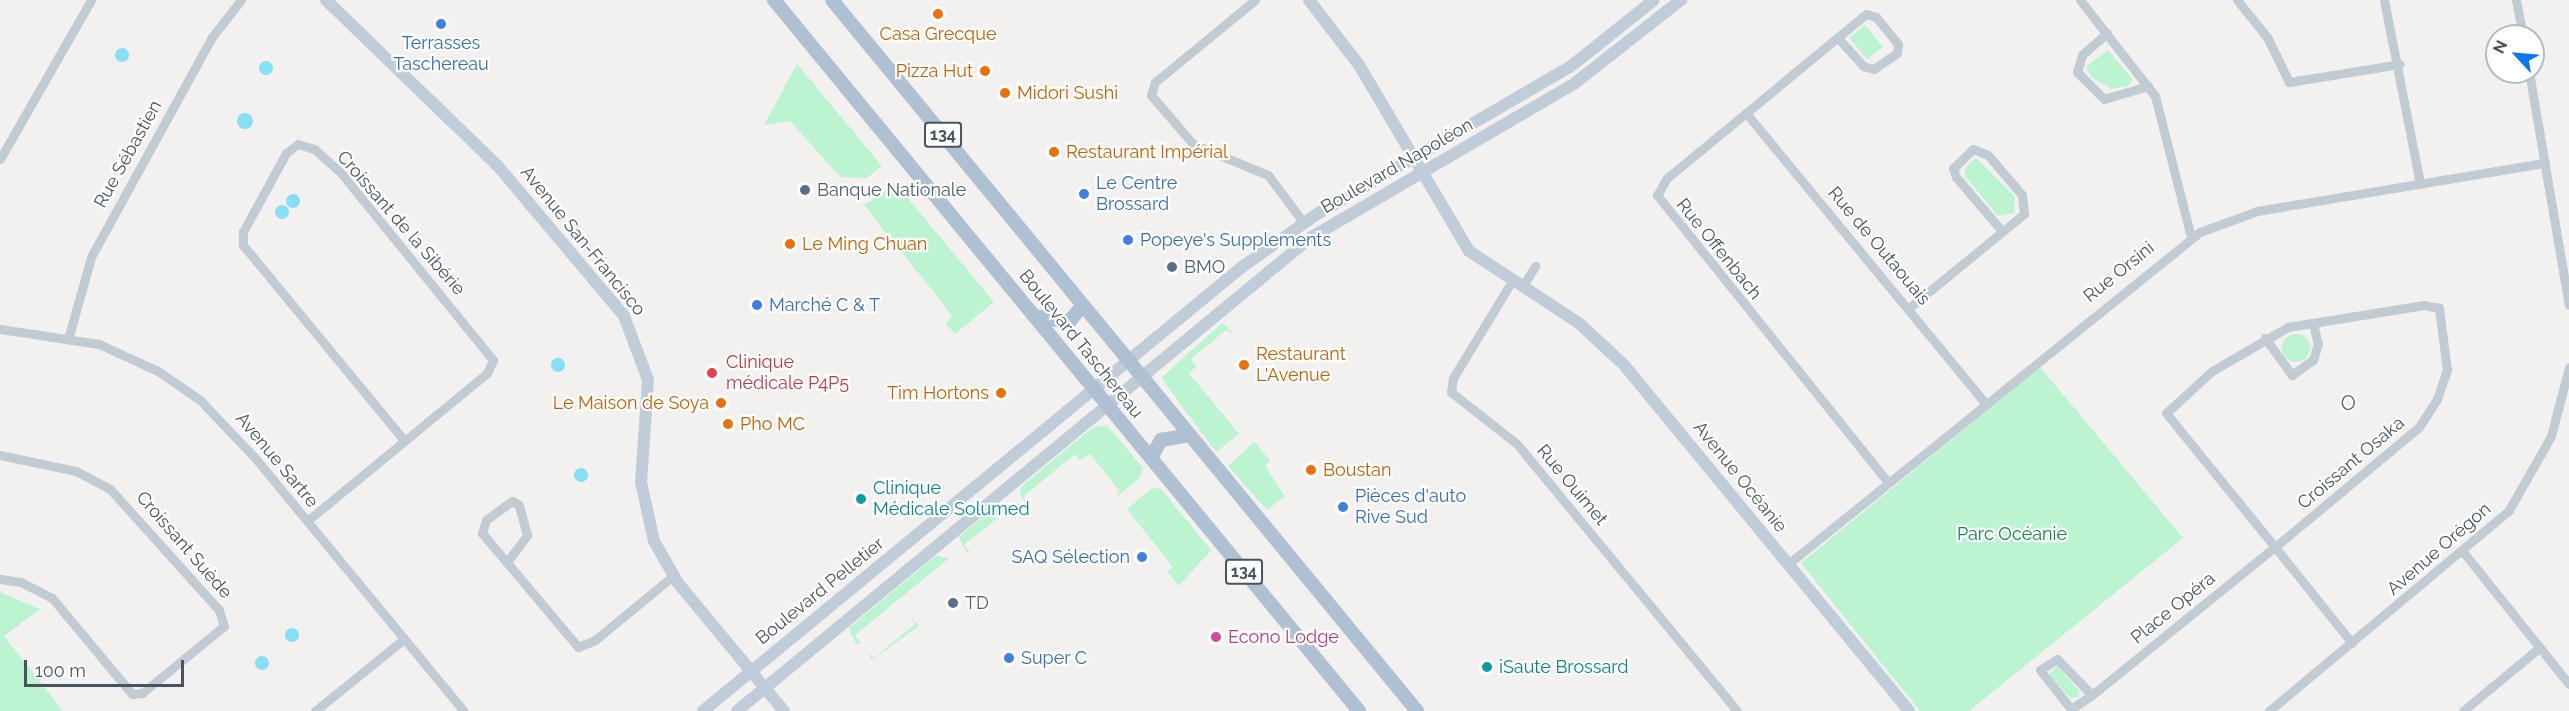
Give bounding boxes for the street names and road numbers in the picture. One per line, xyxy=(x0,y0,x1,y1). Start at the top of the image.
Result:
street label: Rue Sébastien xyxy=(90,96,166,212)
street label: Boulevard Napoléon xyxy=(1317,114,1477,218)
road number: 134 xyxy=(924,122,962,148)
street label: Croissant de la Sibérie xyxy=(332,146,470,300)
street label: Avenue San-Francisco xyxy=(516,162,650,320)
street label: Rue de Outaouais xyxy=(1823,182,1935,310)
street label: Rue Offenbach xyxy=(1672,194,1766,304)
street label: Rue Orsini xyxy=(2079,237,2159,307)
street label: Boulevard Taschereau xyxy=(1014,265,1148,423)
street label: Avenue Sartre xyxy=(231,408,323,512)
street label: Croissant Osaka xyxy=(2293,412,2409,514)
street label: Avenue Océanie xyxy=(1689,417,1791,537)
street label: Rue Ouimet xyxy=(1532,440,1612,530)
street label: Croissant Suède xyxy=(132,487,236,603)
street label: Avenue Orégon xyxy=(2383,498,2495,600)
street label: Boulevard Pelletier xyxy=(752,533,888,649)
road number: 134 xyxy=(1224,559,1264,585)
street label: Place Opéra xyxy=(2127,567,2219,649)

